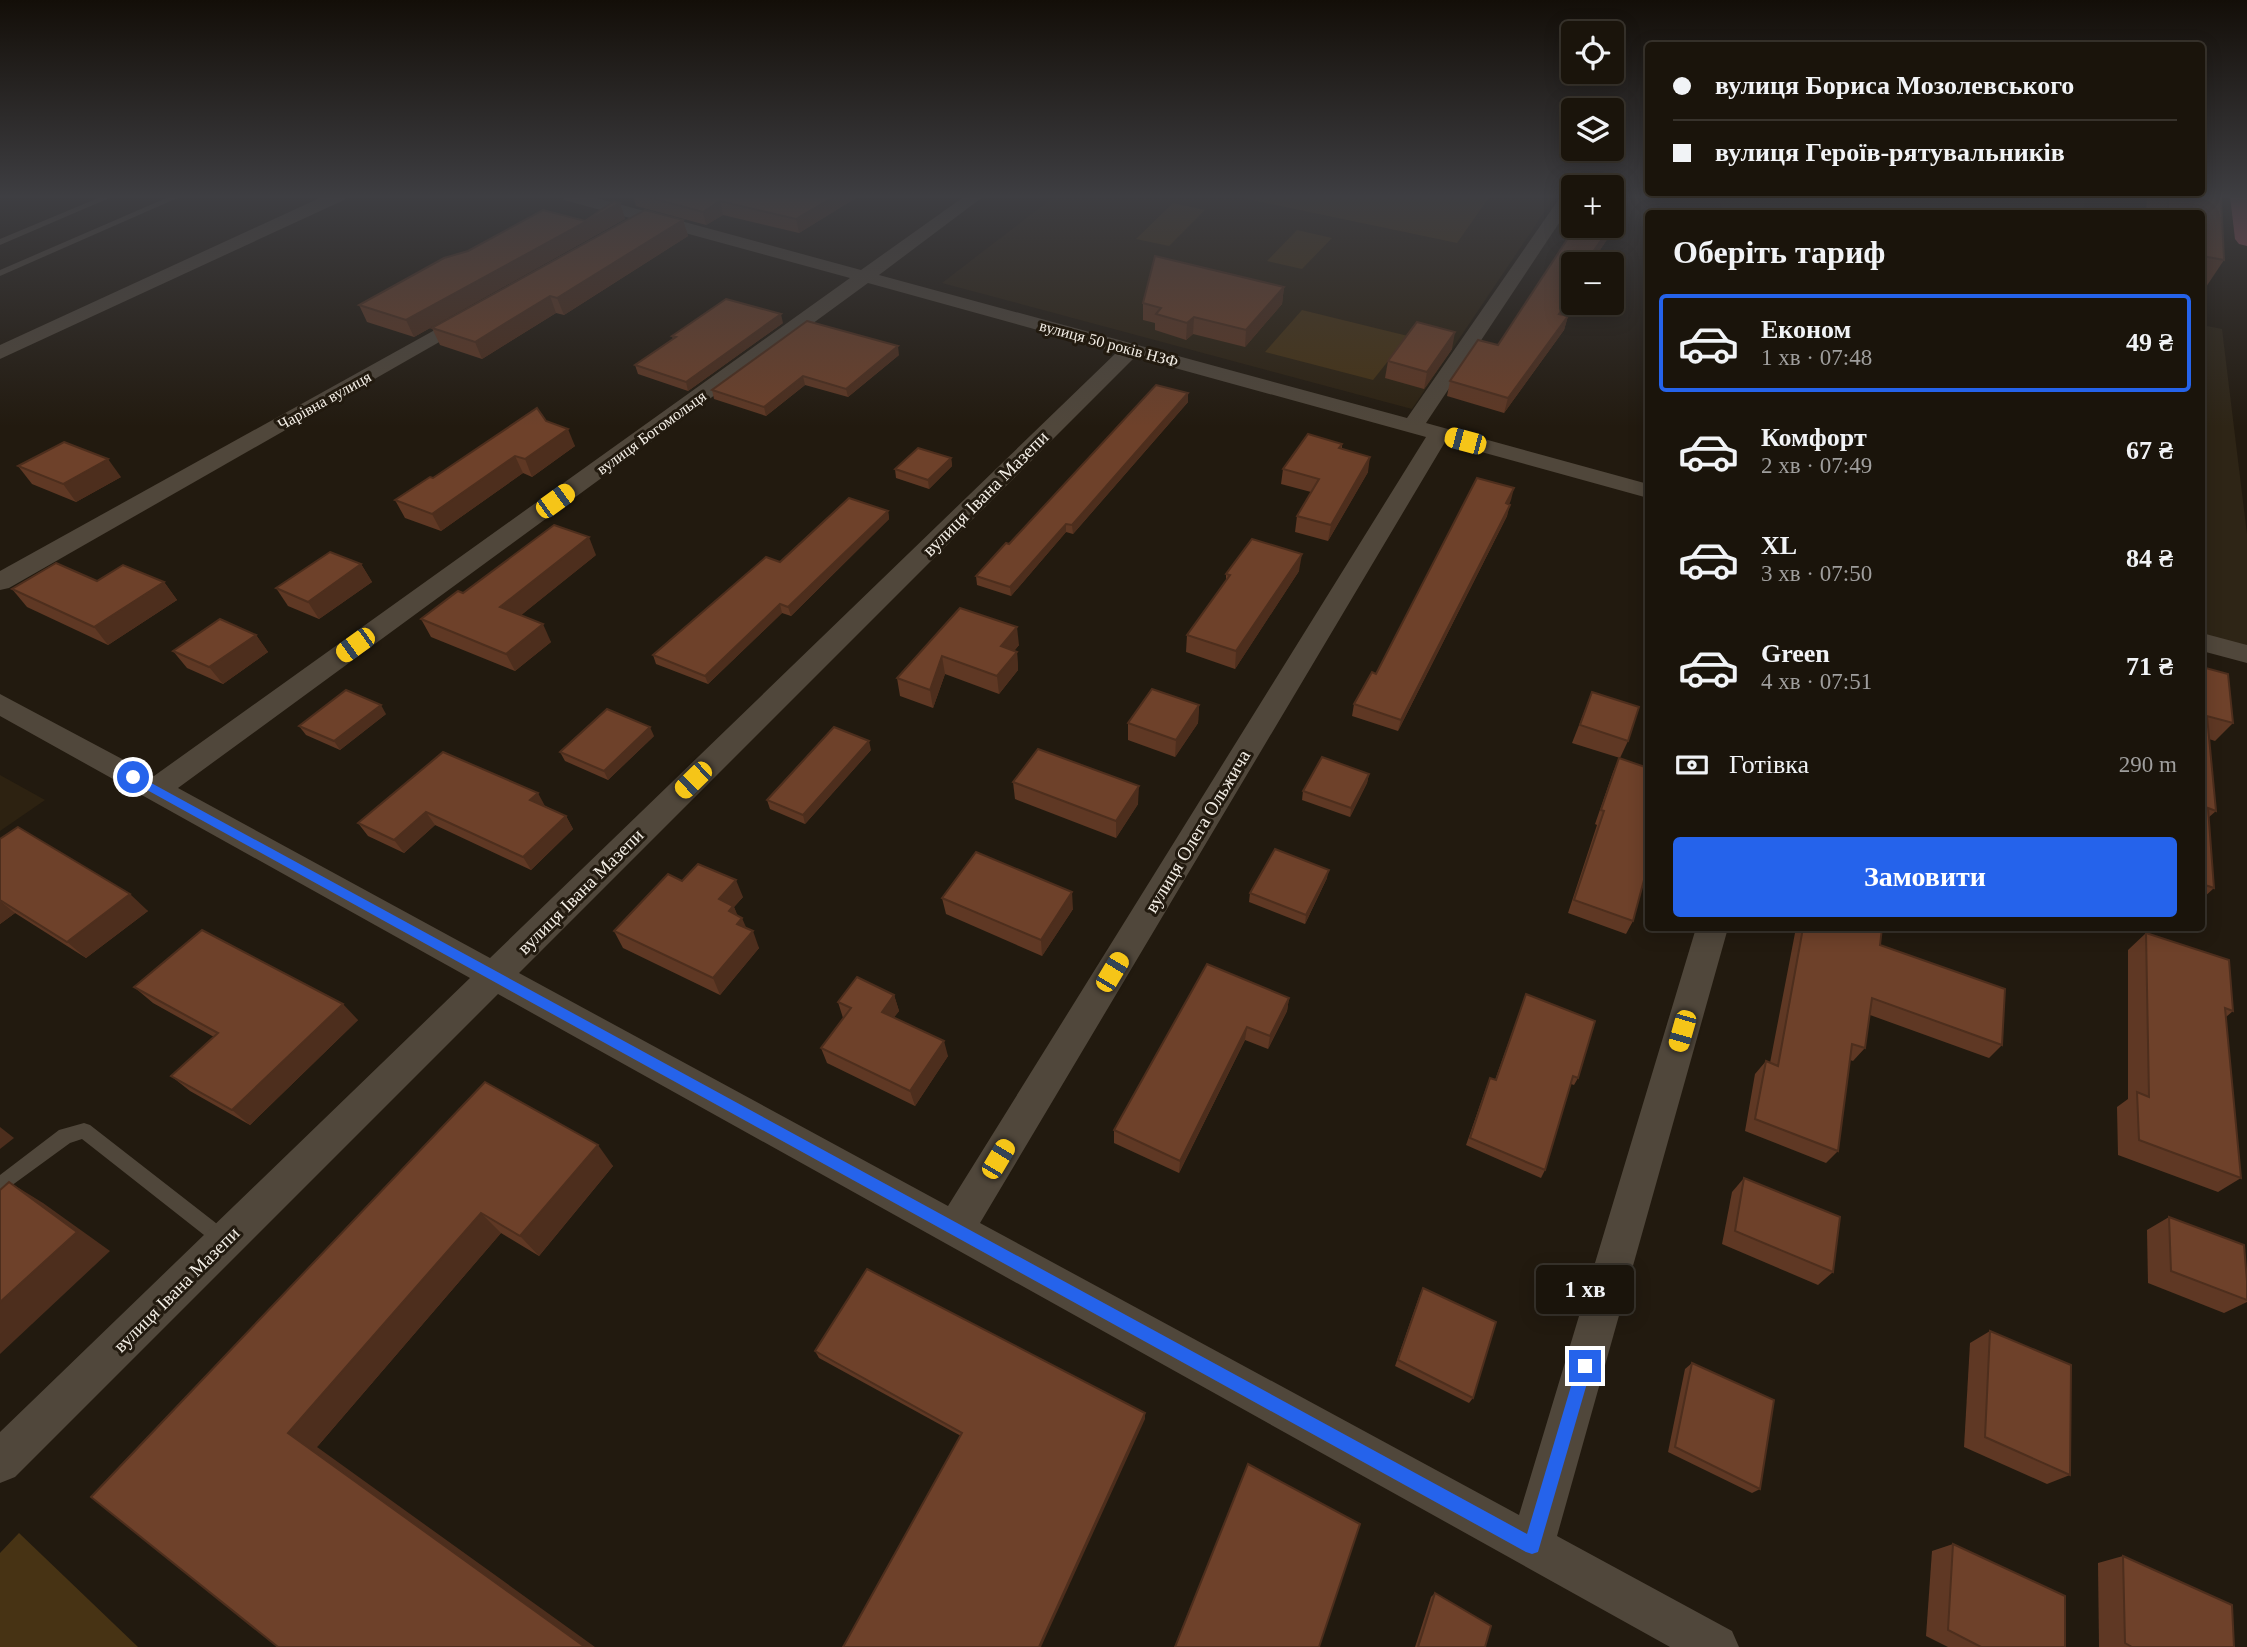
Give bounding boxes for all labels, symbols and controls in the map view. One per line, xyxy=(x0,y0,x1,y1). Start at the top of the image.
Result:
map controls xyxy=(1561,21,1624,315)
button: locate xyxy=(1561,21,1624,84)
text: вулиця Бориса Мозолевського xyxy=(1715,71,2074,100)
button: layers xyxy=(1561,98,1624,161)
text: вулиця Героїв-рятувальників xyxy=(1715,138,2065,167)
button: + xyxy=(1561,175,1624,238)
text: Оберіть тариф xyxy=(1673,234,1885,270)
button: − xyxy=(1561,252,1624,315)
icon: car xyxy=(1677,312,1740,375)
text: Економ xyxy=(1761,315,1851,344)
street label: вулиця 50 років НЗФ xyxy=(1037,317,1180,371)
text: 49 ₴ xyxy=(2126,328,2173,357)
text: 1 хв · 07:48 xyxy=(1761,345,1872,370)
street label: Чарівна вулиця xyxy=(275,367,375,434)
street label: вулиця Богомольця xyxy=(593,387,710,479)
icon: car xyxy=(1677,420,1740,483)
text: Комфорт xyxy=(1761,423,1867,452)
car xyxy=(1442,425,1489,457)
street label: вулиця Івана Мазепи xyxy=(918,426,1052,560)
text: 67 ₴ xyxy=(2126,436,2173,465)
text: 2 хв · 07:49 xyxy=(1761,453,1872,478)
car xyxy=(532,480,579,522)
icon: car xyxy=(1677,528,1740,591)
text: XL xyxy=(1761,531,1797,560)
text: 84 ₴ xyxy=(2126,544,2173,573)
text: 3 хв · 07:50 xyxy=(1761,561,1872,586)
car xyxy=(332,624,379,666)
icon: car xyxy=(1677,636,1740,699)
text: Green xyxy=(1761,639,1830,668)
text: 71 ₴ xyxy=(2126,652,2173,681)
text: 4 хв · 07:51 xyxy=(1761,669,1872,694)
street label: вулиця Олега Ольжича xyxy=(1141,746,1255,916)
icon: cash xyxy=(1673,746,1711,784)
text: Готівка xyxy=(1729,750,1809,779)
text: 290 m xyxy=(2119,752,2177,777)
car xyxy=(671,758,716,802)
route start xyxy=(117,761,149,793)
street label: вулиця Івана Мазепи xyxy=(513,824,647,958)
button: Замовити xyxy=(1673,837,2177,917)
car xyxy=(1093,949,1132,995)
car xyxy=(1667,1008,1698,1054)
car xyxy=(979,1136,1018,1182)
street label: вулиця Івана Мазепи xyxy=(109,1222,243,1356)
callout: 1 хв xyxy=(1536,1264,1634,1314)
text: 1 хв xyxy=(1564,1277,1606,1302)
route end xyxy=(1569,1350,1601,1382)

